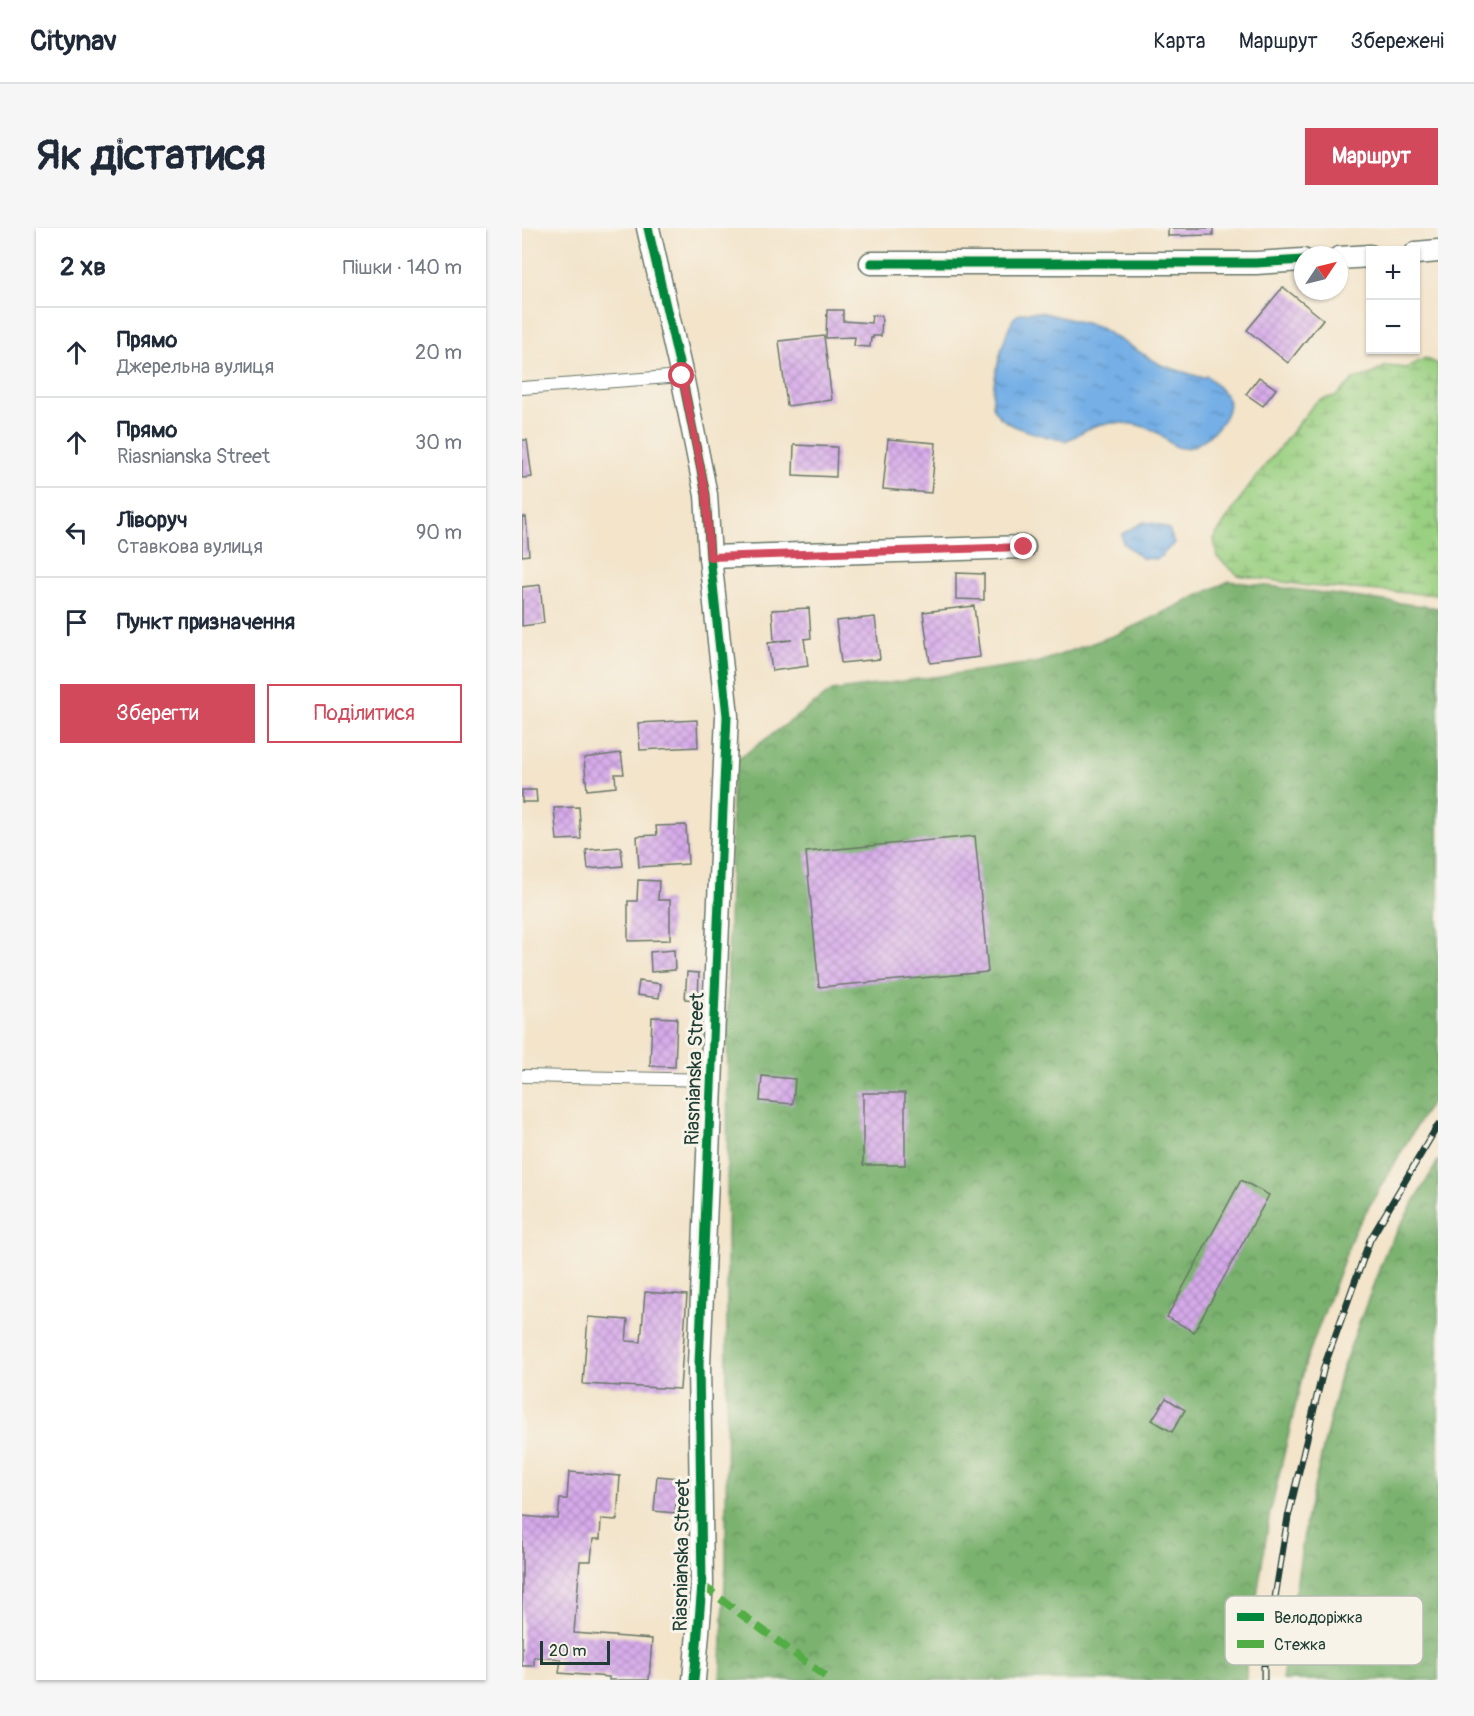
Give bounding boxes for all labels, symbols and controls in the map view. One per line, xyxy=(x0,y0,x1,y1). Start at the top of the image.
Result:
text: Citynav xyxy=(30,24,117,59)
text: Карта xyxy=(1154,28,1206,55)
text: Маршрут xyxy=(1239,28,1318,55)
text: Збережені xyxy=(1351,28,1444,55)
button: Маршрут xyxy=(1305,128,1438,185)
text: Як дістатися xyxy=(36,130,266,182)
north arrow xyxy=(1294,246,1348,300)
map controls xyxy=(1366,246,1420,354)
button: + xyxy=(1366,246,1420,300)
text: 2 хв xyxy=(60,251,106,283)
text: Пішки · 140 m xyxy=(343,255,462,280)
button: − xyxy=(1366,300,1420,354)
text: Прямо xyxy=(117,326,177,354)
icon: ahead xyxy=(60,336,93,369)
text: 20 m xyxy=(415,340,462,365)
text: Джерельна вулиця xyxy=(117,354,274,379)
route start xyxy=(668,362,694,388)
text: Прямо xyxy=(117,416,177,444)
icon: ahead xyxy=(60,426,93,459)
text: 30 m xyxy=(415,430,462,455)
text: Riasnianska Street xyxy=(117,444,270,469)
text: Ліворуч xyxy=(117,506,188,534)
icon: left xyxy=(60,516,93,549)
text: 90 m xyxy=(416,520,462,545)
route end xyxy=(1010,533,1036,559)
text: Ставкова вулиця xyxy=(117,534,263,559)
icon: arrive xyxy=(60,606,93,639)
text: Пункт призначення xyxy=(117,608,295,636)
button: Зберегти xyxy=(60,684,255,743)
button: Поділитися xyxy=(267,684,462,743)
street label: Riasnianska Street xyxy=(679,991,710,1146)
street label: Riasnianska Street xyxy=(668,1477,695,1632)
legend xyxy=(1225,1596,1423,1665)
text: Велодоріжка xyxy=(1274,1608,1362,1628)
text: Стежка xyxy=(1274,1635,1326,1655)
scale bar xyxy=(540,1638,610,1666)
text: 20 m xyxy=(549,1641,587,1661)

